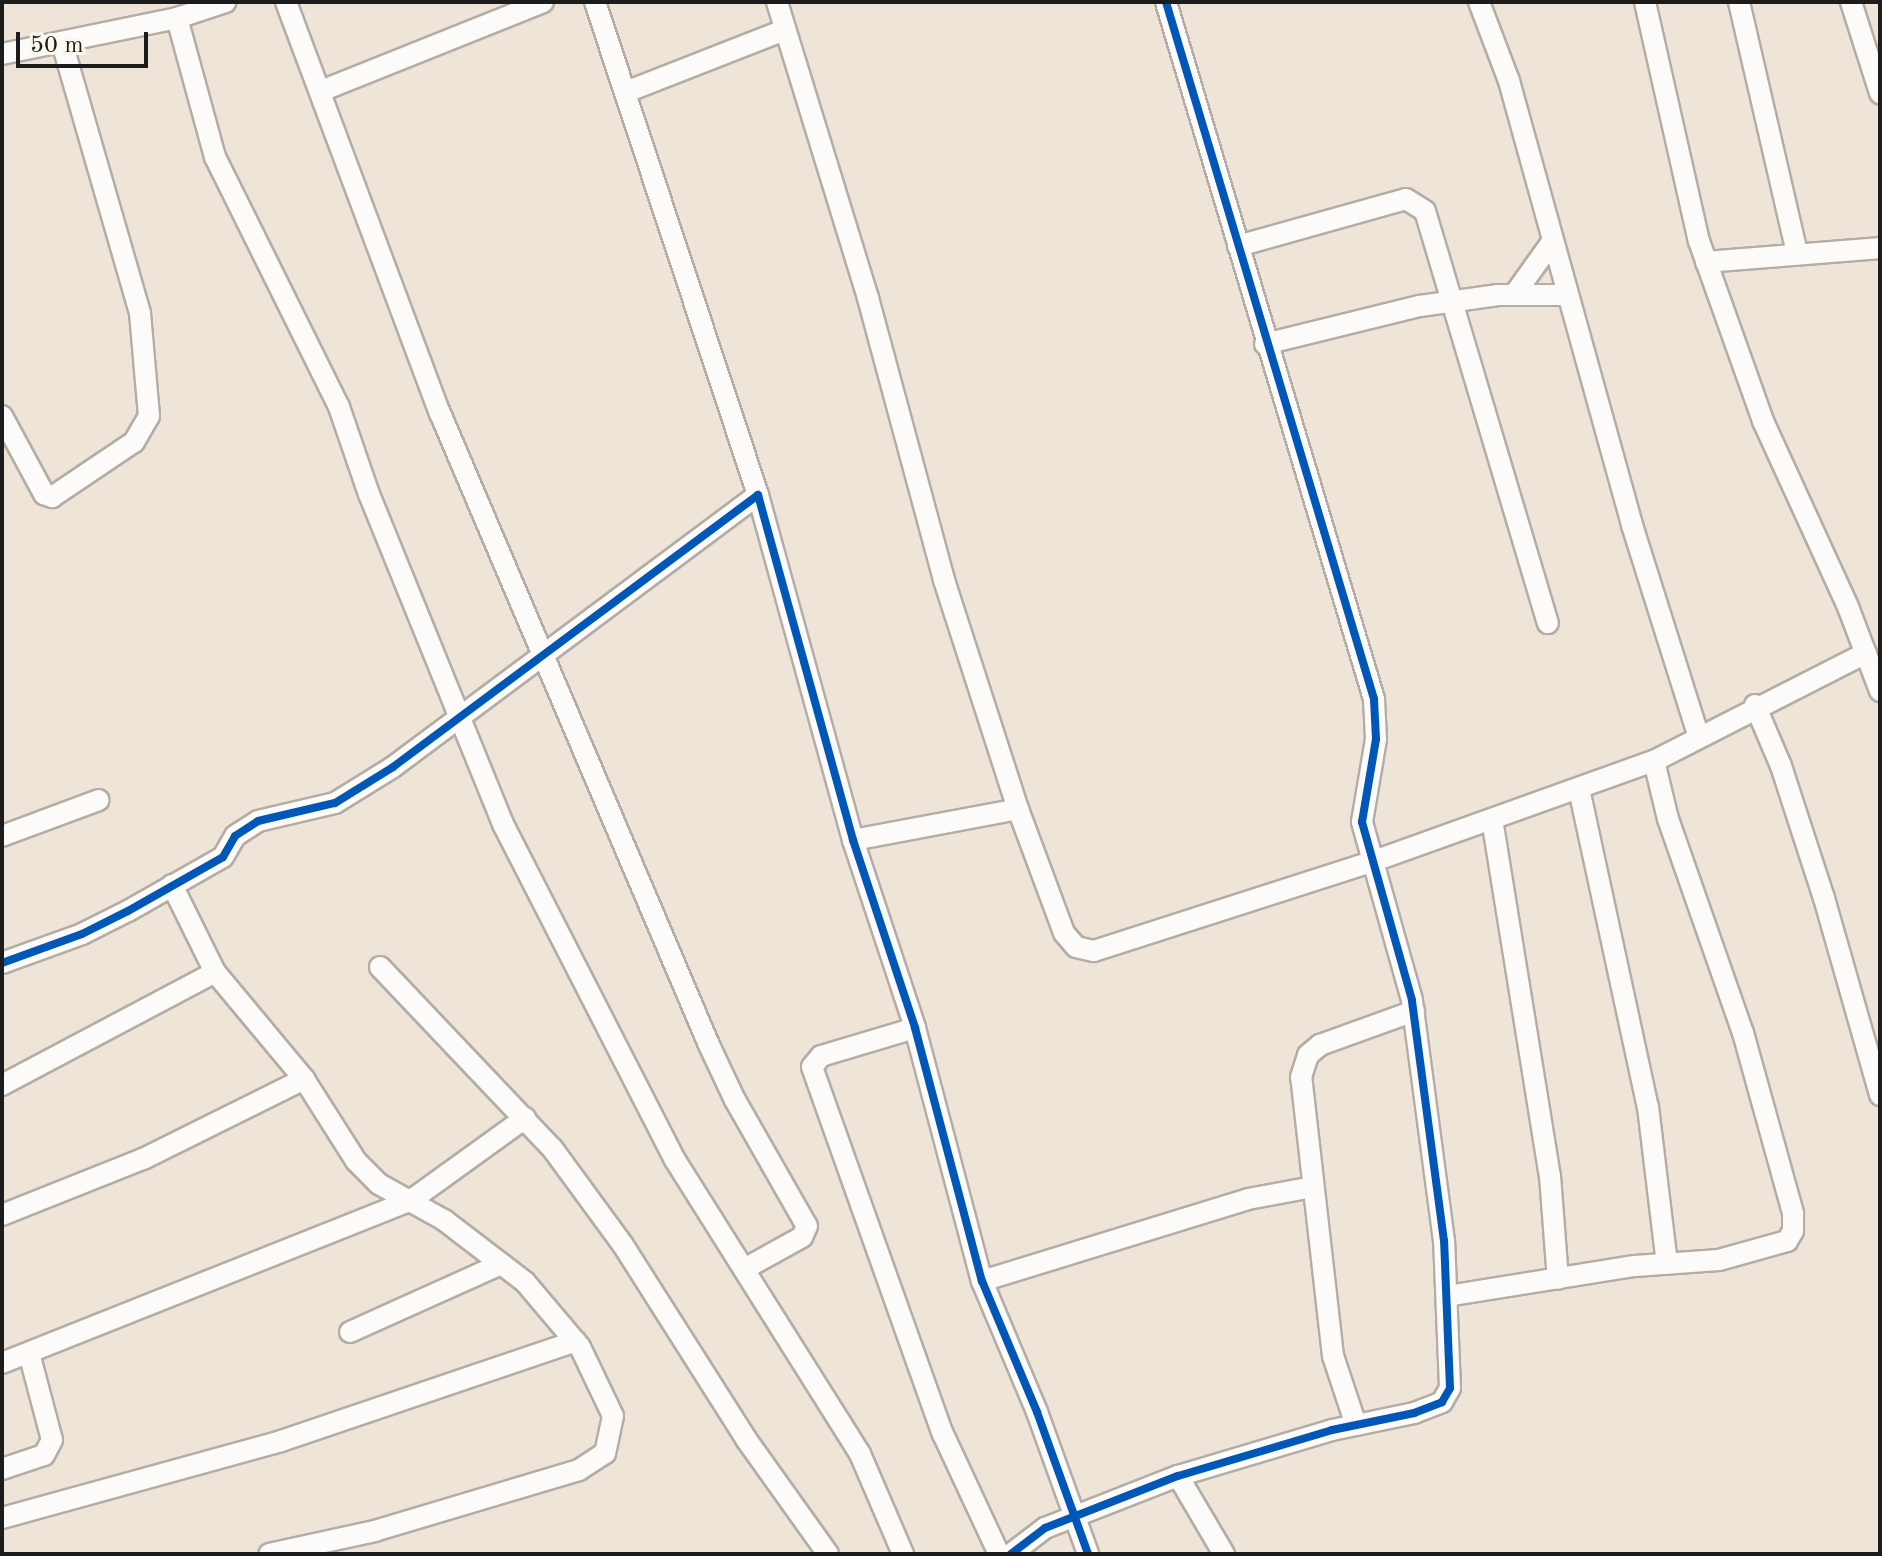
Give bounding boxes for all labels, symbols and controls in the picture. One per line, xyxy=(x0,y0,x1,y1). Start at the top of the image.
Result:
scale bar xyxy=(20,16,152,66)
text: 50 m xyxy=(30,34,84,58)

